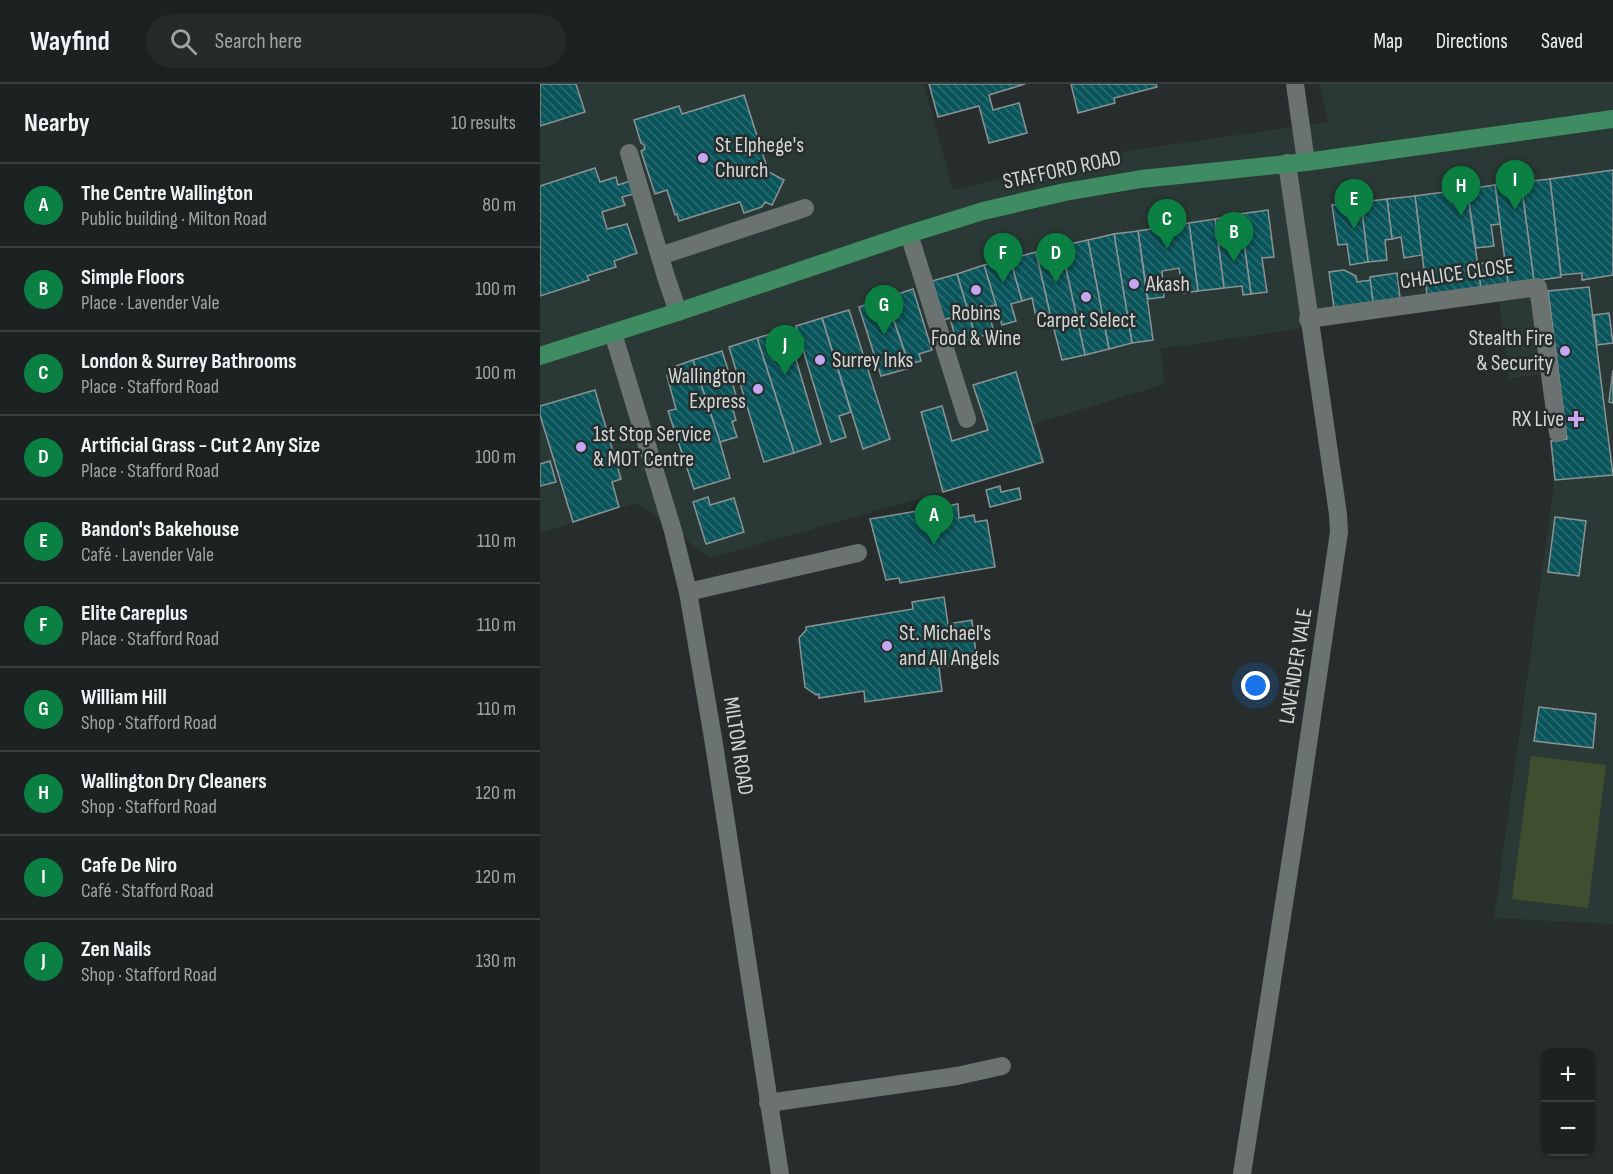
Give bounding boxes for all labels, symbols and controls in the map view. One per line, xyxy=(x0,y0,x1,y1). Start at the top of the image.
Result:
search box xyxy=(146,14,566,68)
text: Wayfind xyxy=(30,25,110,58)
icon: search xyxy=(167,25,200,58)
text: Search here xyxy=(215,28,302,55)
text: Map xyxy=(1373,29,1403,54)
text: Directions xyxy=(1436,29,1508,54)
text: Saved xyxy=(1541,29,1583,54)
text: Nearby xyxy=(24,108,90,139)
text: 10 results xyxy=(451,111,516,135)
place label: St Elphege's Church xyxy=(715,132,804,184)
street label: STAFFORD ROAD xyxy=(1000,144,1124,196)
marker: St Elphege's Church xyxy=(696,151,710,165)
pin: I xyxy=(1496,160,1534,210)
pin: H xyxy=(1442,166,1480,216)
text: The Centre Wallington xyxy=(81,180,253,207)
pin: E xyxy=(1334,180,1374,229)
text: A xyxy=(39,193,48,217)
text: 80 m xyxy=(482,193,516,217)
pin: C xyxy=(1148,200,1186,249)
text: Public building · Milton Road xyxy=(81,207,267,231)
pin: B xyxy=(1214,212,1254,262)
pin: F xyxy=(984,234,1022,283)
pin: D xyxy=(1036,234,1076,283)
street label: CHALICE CLOSE xyxy=(1398,253,1516,295)
text: Simple Floors xyxy=(81,264,185,291)
place label: Akash xyxy=(1145,271,1190,298)
text: B xyxy=(39,277,48,301)
text: 100 m xyxy=(475,277,516,301)
marker: Akash xyxy=(1127,277,1141,291)
marker: Robins Food & Wine xyxy=(969,283,983,297)
pin: G xyxy=(864,286,904,335)
marker: Carpet Select xyxy=(1079,290,1093,304)
text: Place · Lavender Vale xyxy=(81,291,219,315)
place label: Robins Food & Wine xyxy=(931,300,1021,352)
place label: Carpet Select xyxy=(1036,307,1136,334)
place label: Stealth Fire & Security xyxy=(1468,325,1553,377)
pin: J xyxy=(766,326,804,375)
marker: Stealth Fire & Security xyxy=(1558,344,1572,358)
place label: Surrey Inks xyxy=(832,347,914,374)
text: London & Surrey Bathrooms xyxy=(81,348,297,375)
marker: Surrey Inks xyxy=(813,353,827,367)
text: C xyxy=(38,361,49,385)
text: 100 m xyxy=(475,361,516,385)
place label: Wallington Express xyxy=(668,363,746,415)
text: Place · Stafford Road xyxy=(81,375,219,399)
marker: Wallington Express xyxy=(751,382,765,396)
place label: RX Live xyxy=(1512,406,1564,433)
marker: RX Live xyxy=(1569,412,1583,426)
place label: 1st Stop Service & MOT Centre xyxy=(593,421,711,473)
text: Artificial Grass - Cut 2 Any Size xyxy=(81,432,320,459)
marker: 1st Stop Service & MOT Centre xyxy=(574,440,588,454)
text: D xyxy=(38,445,49,469)
text: 100 m xyxy=(475,445,516,469)
text: Place · Stafford Road xyxy=(81,459,219,483)
pin: A xyxy=(914,496,954,545)
text: Bandon's Bakehouse xyxy=(81,516,239,543)
text: E xyxy=(39,529,48,553)
text: 110 m xyxy=(477,529,516,553)
text: Café · Lavender Vale xyxy=(81,543,214,567)
text: Elite Careplus xyxy=(81,600,188,627)
street label: LAVENDER VALE xyxy=(1274,606,1318,726)
text: F xyxy=(39,613,48,637)
text: 110 m xyxy=(477,613,516,637)
place label: St. Michael's and All Angels xyxy=(899,620,1000,672)
text: Place · Stafford Road xyxy=(81,627,219,651)
marker: St. Michael's and All Angels xyxy=(880,639,894,653)
your location xyxy=(1241,671,1270,700)
text: William Hill xyxy=(81,684,167,711)
street label: MILTON ROAD xyxy=(717,695,759,797)
text: G xyxy=(38,697,49,721)
text: 110 m xyxy=(477,697,516,721)
text: Shop · Stafford Road xyxy=(81,711,217,735)
text: Wallington Dry Cleaners xyxy=(81,768,267,795)
text: H xyxy=(38,781,49,805)
text: 120 m xyxy=(476,781,516,805)
text: Shop · Stafford Road xyxy=(81,795,217,819)
text: Cafe De Niro xyxy=(81,852,177,879)
text: I xyxy=(41,865,46,889)
text: 120 m xyxy=(476,865,516,889)
text: Café · Stafford Road xyxy=(81,879,214,903)
text: Zen Nails xyxy=(81,936,151,963)
text: J xyxy=(41,949,46,973)
text: 130 m xyxy=(476,949,516,973)
text: Shop · Stafford Road xyxy=(81,963,217,987)
map controls xyxy=(1541,1048,1595,1156)
button: + xyxy=(1541,1048,1595,1102)
button: − xyxy=(1541,1102,1595,1156)

